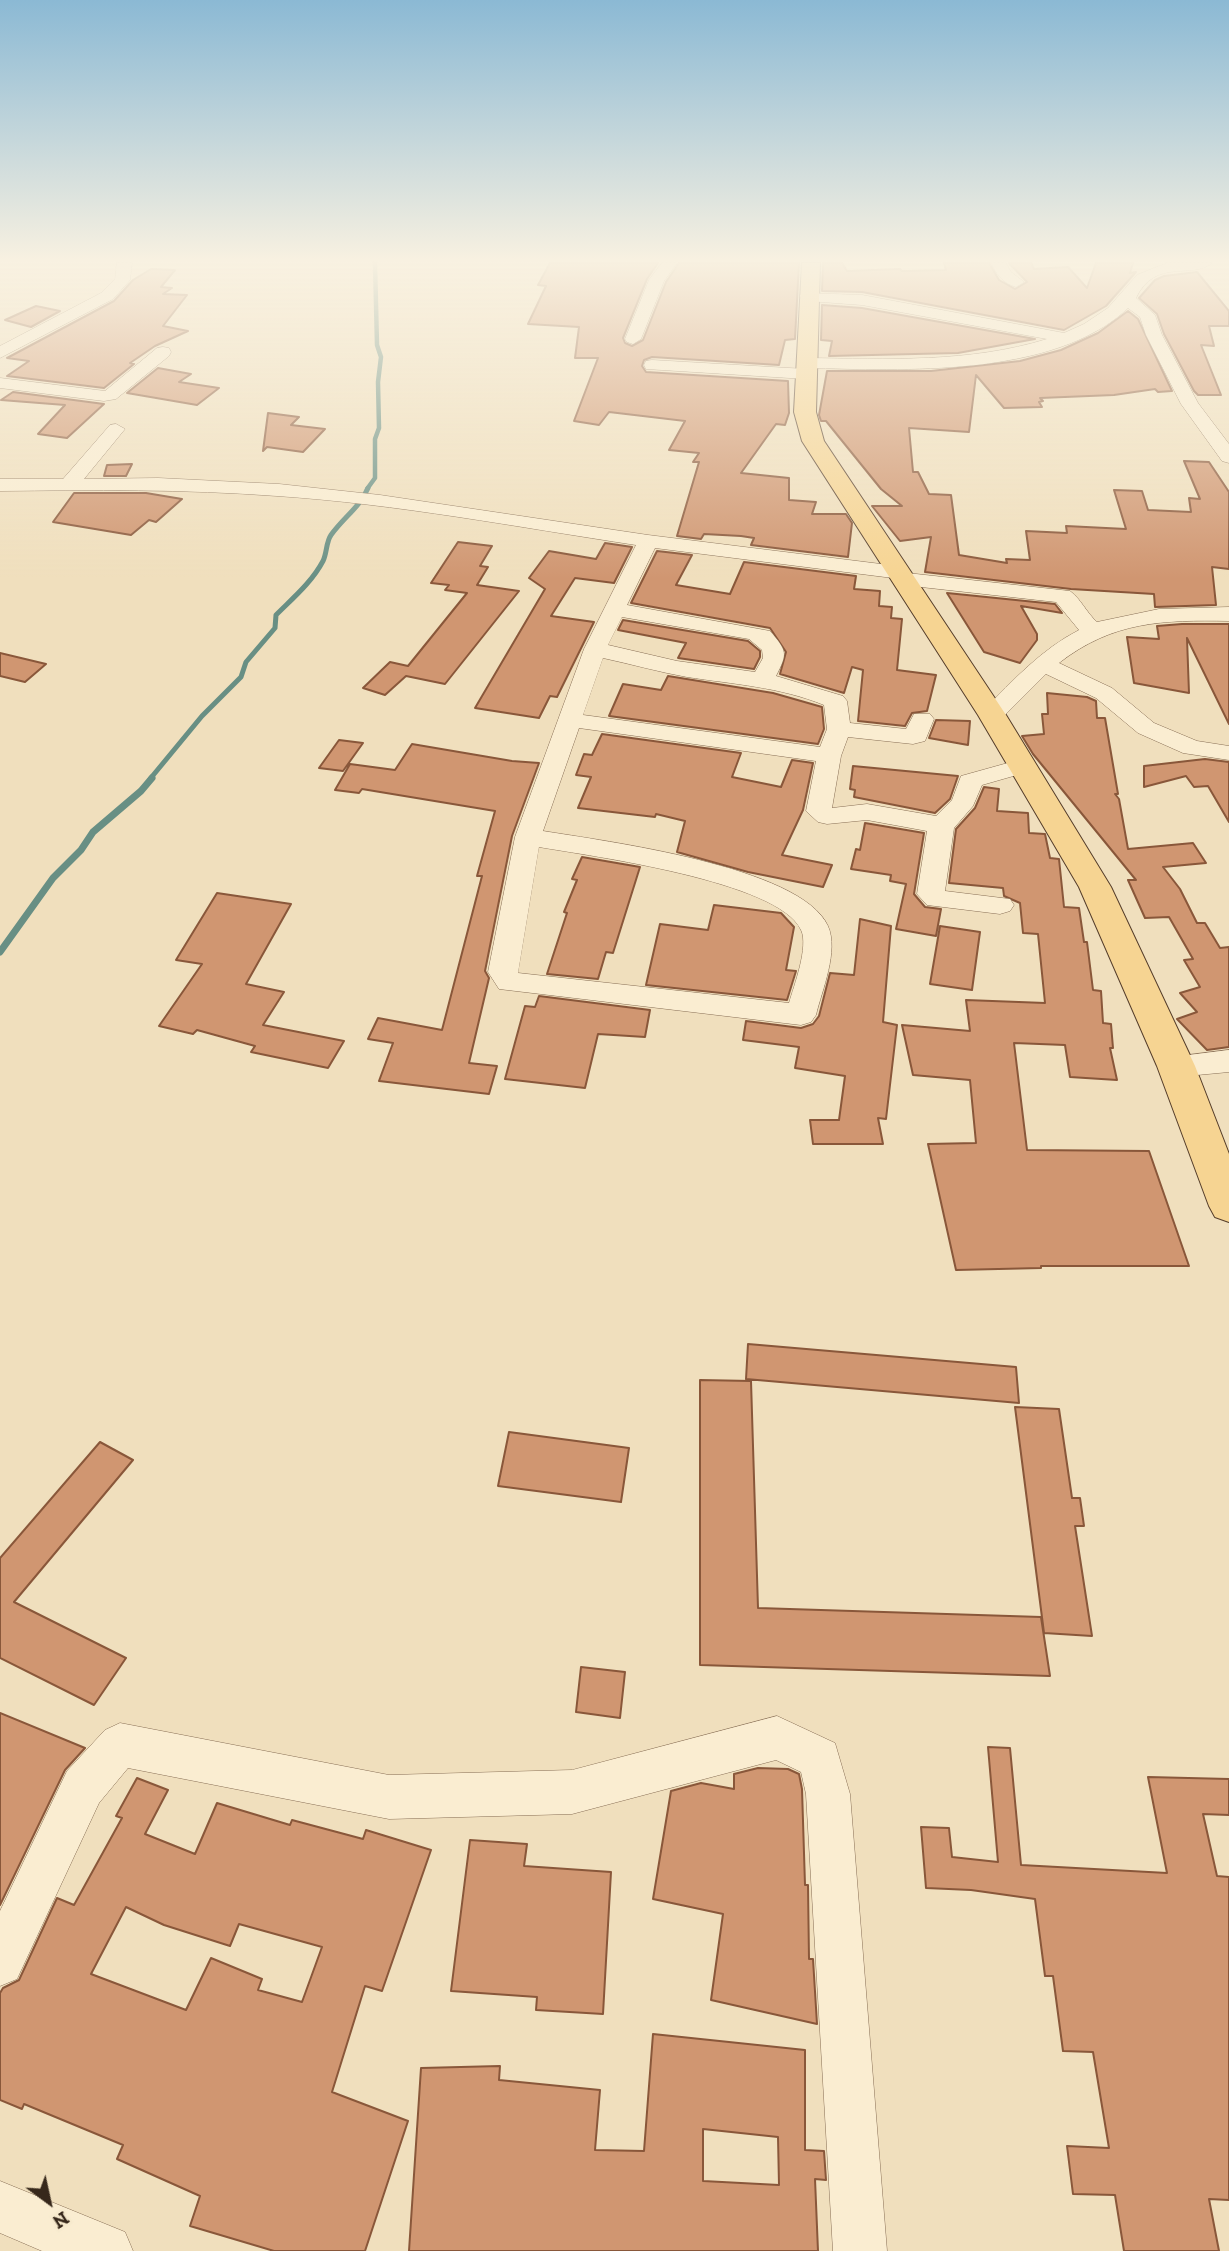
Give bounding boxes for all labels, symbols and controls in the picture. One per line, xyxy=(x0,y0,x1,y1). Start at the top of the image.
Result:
north arrow xyxy=(14,2167,84,2237)
text: N xyxy=(48,2206,73,2234)

